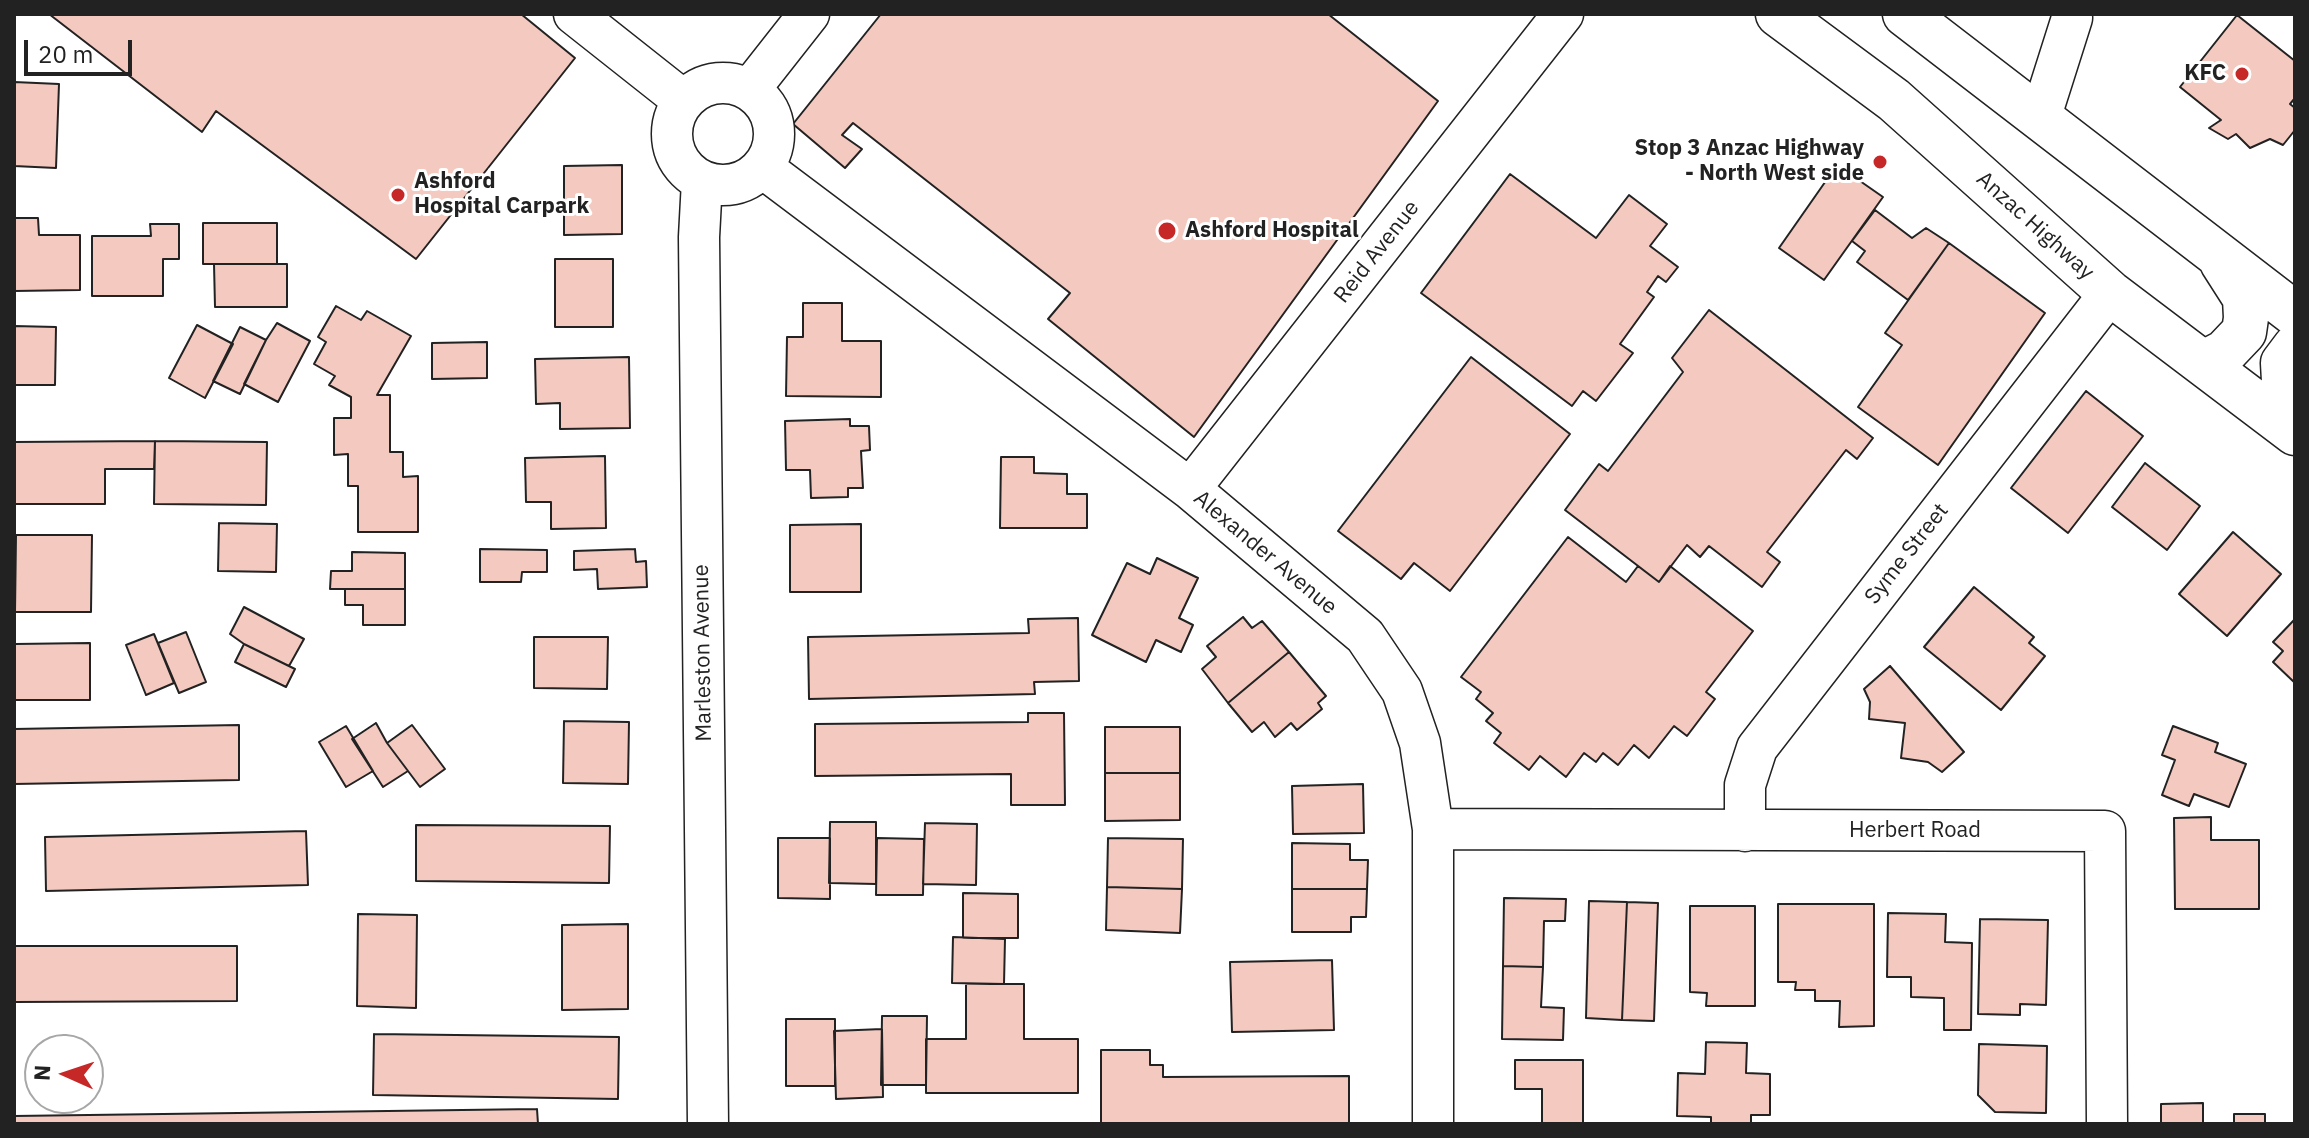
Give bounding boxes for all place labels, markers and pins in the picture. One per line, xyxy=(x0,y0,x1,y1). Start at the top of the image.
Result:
place label: KFC xyxy=(2184,61,2226,87)
marker: KFC xyxy=(2233,65,2251,83)
place label: Stop 3 Anzac Highway - North West side xyxy=(1634,136,1864,188)
marker: Stop 3 Anzac Highway - North West side xyxy=(1871,153,1889,171)
place label: Ashford Hospital Carpark xyxy=(414,169,589,220)
marker: Ashford Hospital Carpark xyxy=(389,186,407,204)
place label: Ashford Hospital xyxy=(1185,218,1359,244)
marker: Ashford Hospital xyxy=(1156,220,1178,242)

